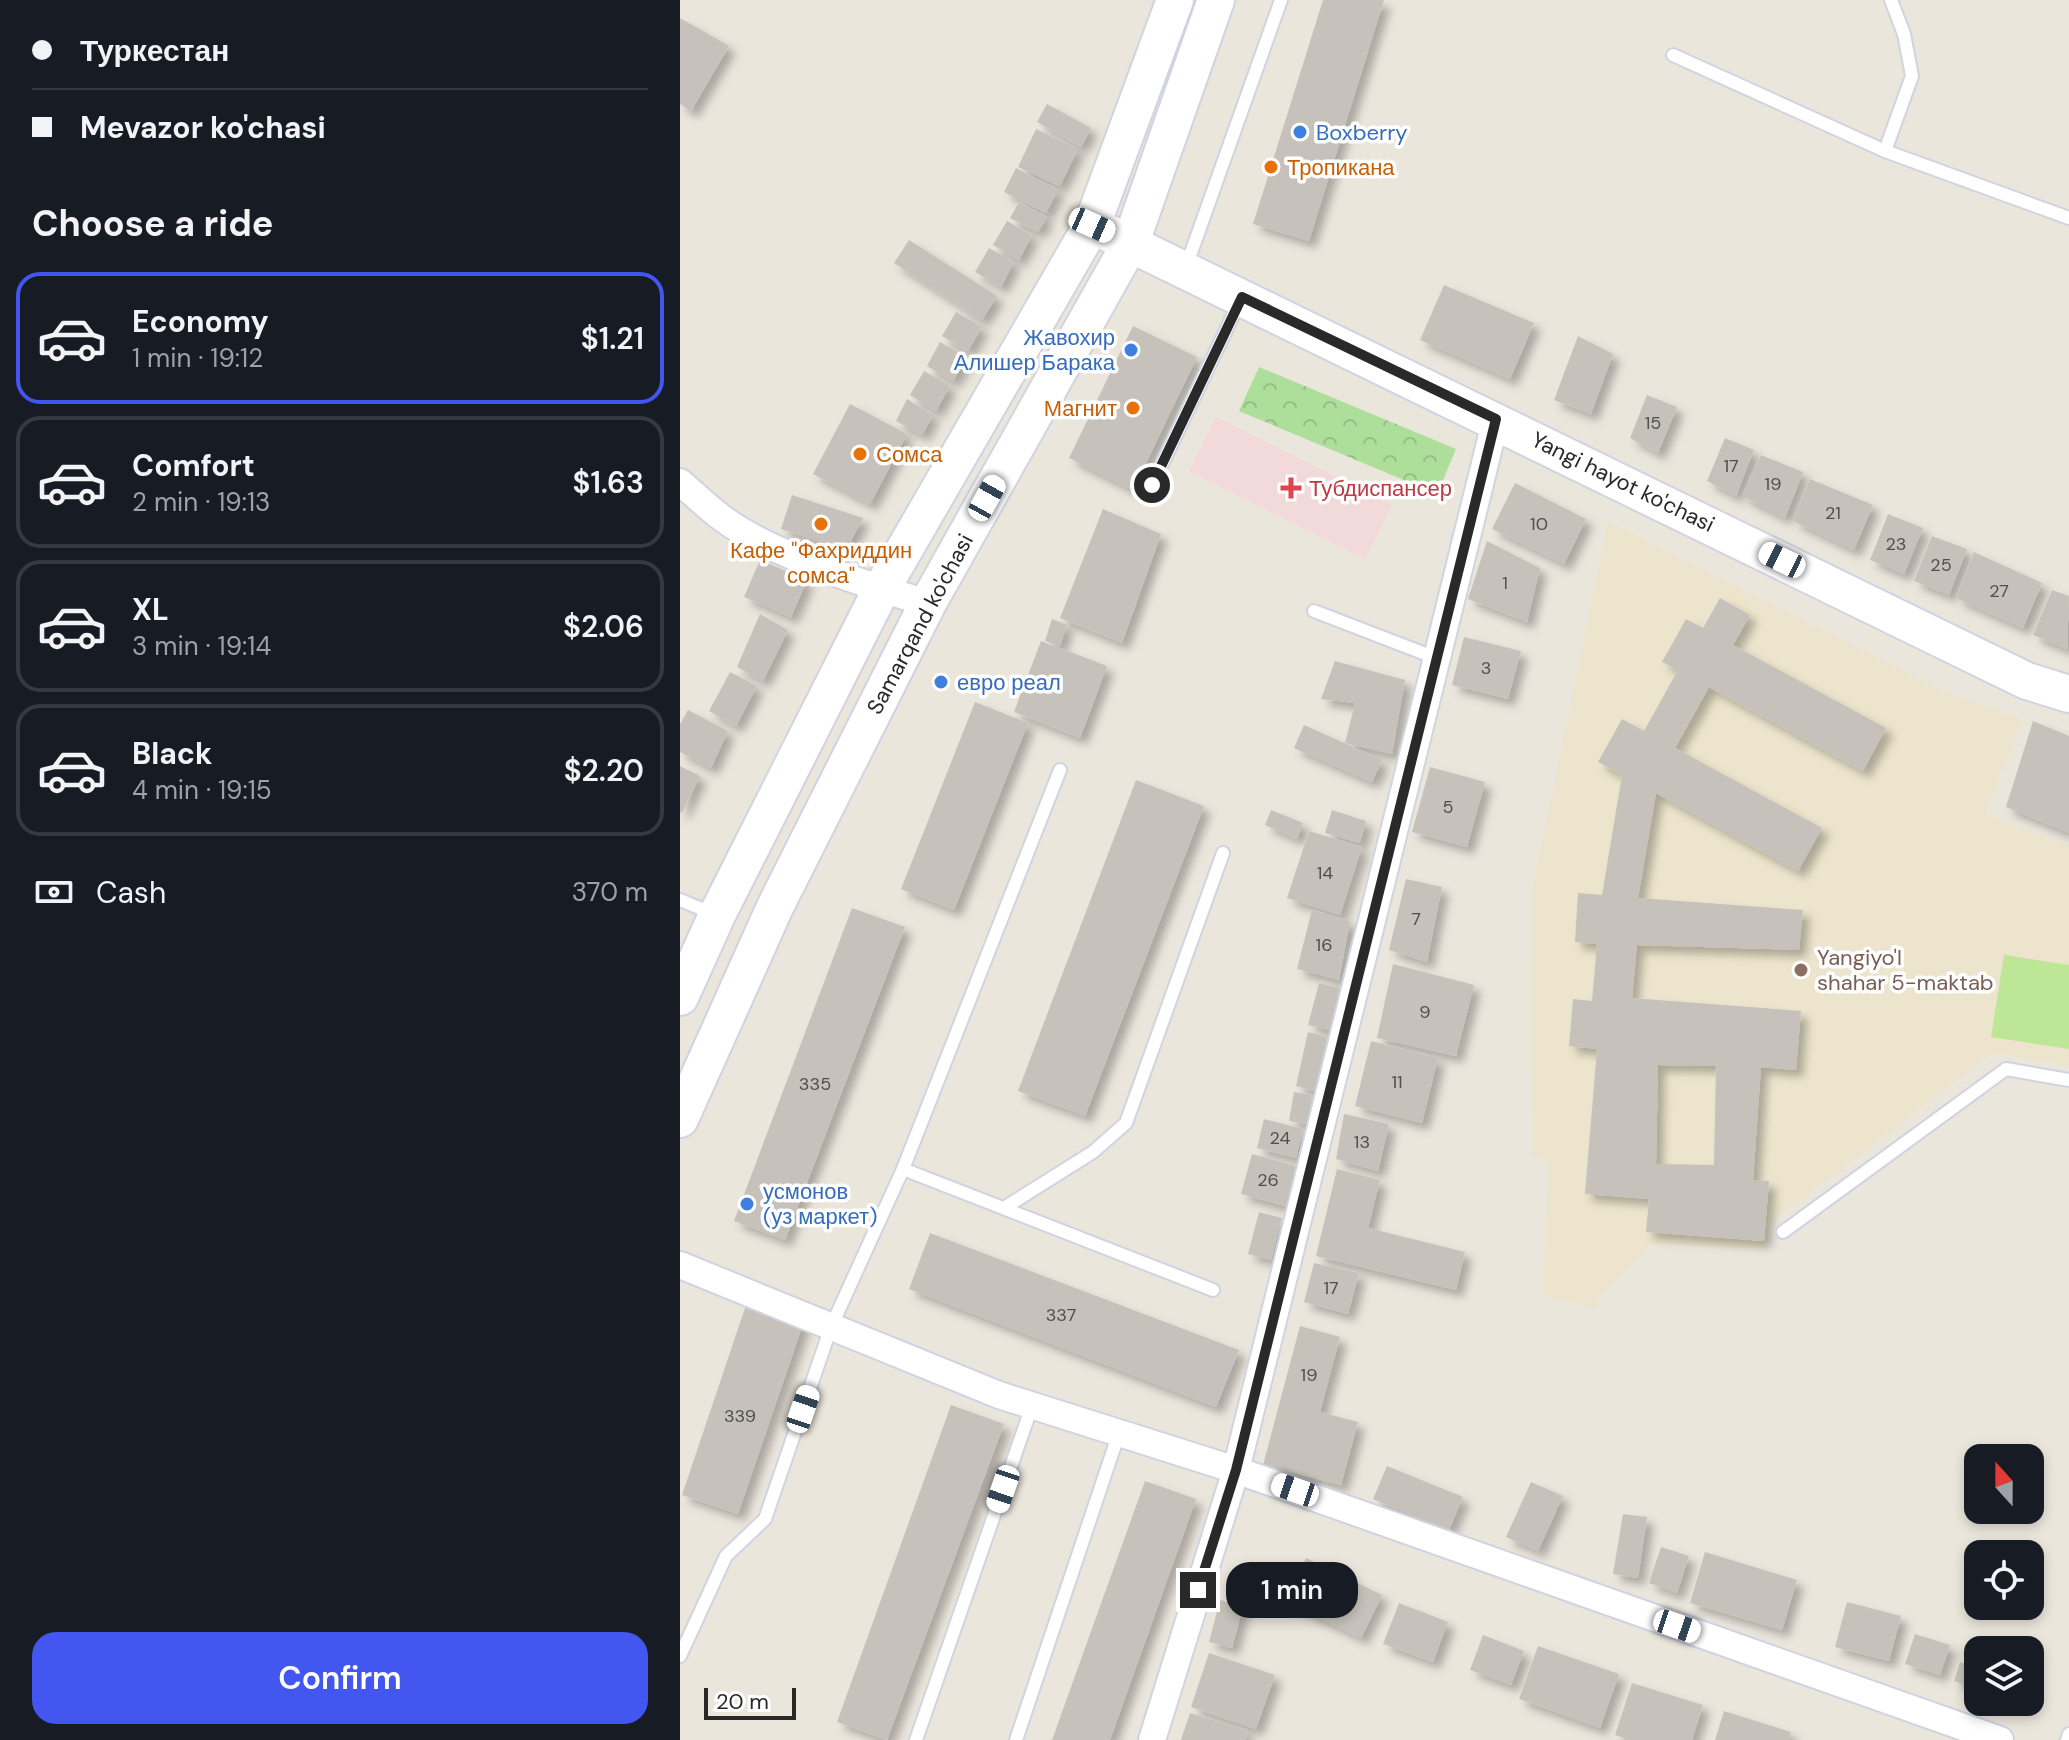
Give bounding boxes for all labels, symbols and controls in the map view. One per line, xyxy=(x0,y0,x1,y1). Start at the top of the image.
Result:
text: Туркестан xyxy=(80,31,229,70)
text: Mevazor ko'chasi xyxy=(80,108,326,147)
place label: Boxberry xyxy=(1316,118,1408,147)
marker: Boxberry xyxy=(1291,123,1309,141)
place label: Тропикана xyxy=(1287,153,1395,182)
marker: Тропикана xyxy=(1262,158,1280,176)
text: Choose a ride xyxy=(32,200,273,247)
car xyxy=(1065,204,1119,246)
icon: car xyxy=(36,302,108,374)
text: Economy xyxy=(132,302,269,341)
text: $1.21 xyxy=(581,319,644,358)
place label: Жавохир Алишер Барака xyxy=(954,323,1116,377)
text: 1 min · 19:12 xyxy=(132,341,263,375)
marker: Жавохир Алишер Барака xyxy=(1122,341,1140,359)
place label: Магнит xyxy=(1044,394,1117,423)
marker: Магнит xyxy=(1124,399,1142,417)
house number: 15 xyxy=(1645,411,1661,435)
street label: Yangi hayot ko'chasi xyxy=(1527,425,1719,539)
place label: Сомса xyxy=(876,440,943,469)
marker: Сомса xyxy=(851,445,869,463)
icon: car xyxy=(36,446,108,518)
text: Comfort xyxy=(132,446,255,485)
house number: 17 xyxy=(1723,454,1739,478)
text: $1.63 xyxy=(573,463,644,502)
route start xyxy=(1134,467,1170,503)
car xyxy=(965,471,1009,525)
house number: 19 xyxy=(1765,472,1781,496)
place label: Тубдиспансер xyxy=(1309,474,1452,503)
marker: Тубдиспансер xyxy=(1280,477,1302,499)
text: 2 min · 19:13 xyxy=(132,485,270,519)
house number: 21 xyxy=(1825,501,1841,525)
house number: 10 xyxy=(1530,512,1548,536)
marker: Кафе "Фахриддин сомса" xyxy=(812,515,830,533)
street label: Samarqand ko'chasi xyxy=(860,529,980,719)
house number: 23 xyxy=(1885,532,1907,556)
place label: Кафе "Фахриддин сомса" xyxy=(730,536,912,590)
car xyxy=(1755,539,1809,581)
house number: 25 xyxy=(1930,553,1952,577)
house number: 1 xyxy=(1502,571,1508,595)
house number: 27 xyxy=(1989,579,2009,603)
icon: car xyxy=(36,590,108,662)
text: XL xyxy=(132,590,169,629)
text: $2.06 xyxy=(563,607,644,646)
text: 3 min · 19:14 xyxy=(132,629,271,663)
house number: 3 xyxy=(1481,656,1491,680)
place label: евро реал xyxy=(957,668,1061,697)
marker: евро реал xyxy=(932,673,950,691)
icon: car xyxy=(36,734,108,806)
text: Black xyxy=(132,734,212,773)
text: $2.20 xyxy=(564,751,644,790)
text: 4 min · 19:15 xyxy=(132,773,272,807)
house number: 5 xyxy=(1443,795,1453,819)
house number: 14 xyxy=(1317,861,1333,885)
icon: cash xyxy=(32,870,76,914)
text: Cash xyxy=(96,873,166,912)
text: 370 m xyxy=(572,875,648,909)
house number: 7 xyxy=(1411,907,1421,931)
house number: 16 xyxy=(1316,933,1332,957)
place label: Yangiyo'l shahar 5-maktab xyxy=(1817,943,1994,997)
marker: Yangiyo'l shahar 5-maktab xyxy=(1792,961,1810,979)
house number: 9 xyxy=(1419,1000,1431,1024)
house number: 11 xyxy=(1391,1070,1403,1094)
house number: 335 xyxy=(799,1072,831,1096)
house number: 24 xyxy=(1270,1126,1291,1150)
house number: 13 xyxy=(1354,1130,1370,1154)
house number: 26 xyxy=(1257,1168,1279,1192)
place label: усмонов (уз маркет) xyxy=(763,1177,877,1231)
marker: усмонов (уз маркет) xyxy=(738,1195,756,1213)
house number: 17 xyxy=(1323,1276,1339,1300)
house number: 337 xyxy=(1046,1303,1076,1327)
house number: 19 xyxy=(1301,1363,1317,1387)
car xyxy=(784,1382,822,1436)
house number: 339 xyxy=(724,1404,756,1428)
north arrow xyxy=(1964,1444,2044,1524)
map controls xyxy=(1964,1444,2044,1716)
car xyxy=(984,1462,1022,1516)
car xyxy=(1268,1471,1322,1509)
button: locate xyxy=(1964,1540,2044,1620)
callout: 1 min xyxy=(1226,1562,1358,1618)
route end xyxy=(1180,1572,1216,1608)
text: 1 min xyxy=(1261,1573,1323,1607)
car xyxy=(1650,1607,1704,1645)
button: Confirm xyxy=(32,1632,648,1724)
button: layers xyxy=(1964,1636,2044,1716)
scale bar xyxy=(704,1684,796,1720)
text: 20 m xyxy=(716,1687,769,1716)

